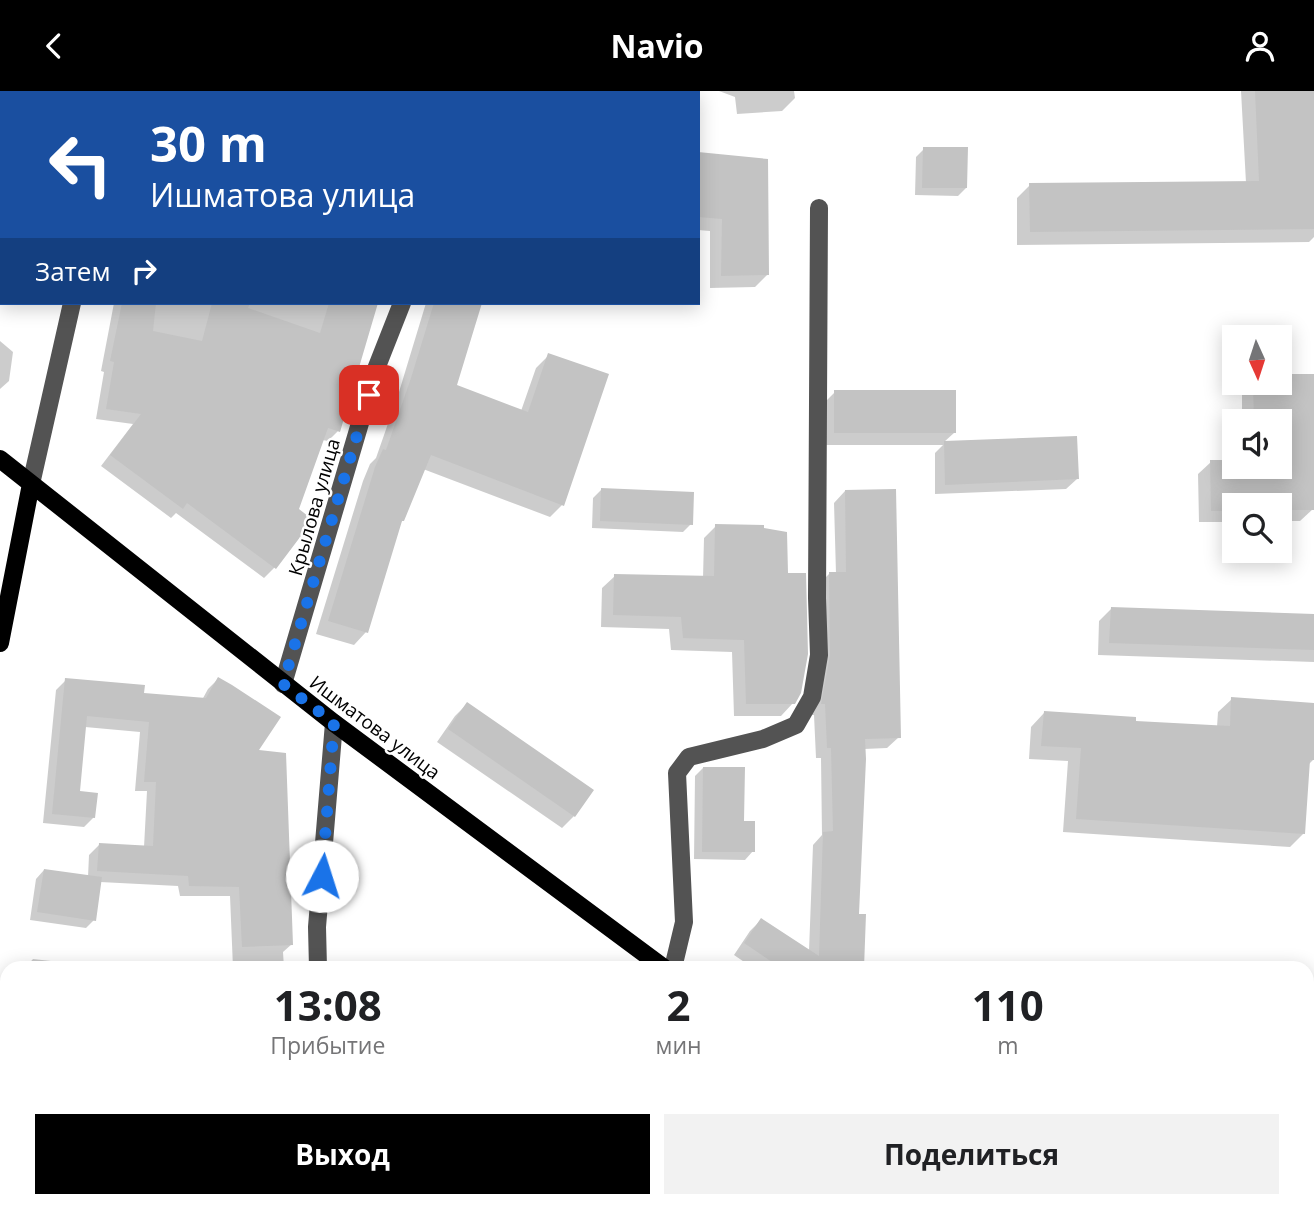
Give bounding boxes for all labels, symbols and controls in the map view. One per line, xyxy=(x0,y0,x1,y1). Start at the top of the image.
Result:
text: Navio xyxy=(610,24,704,67)
icon: back xyxy=(35,27,73,65)
icon: person xyxy=(1241,27,1279,65)
text: 30 m xyxy=(150,110,267,176)
icon: left xyxy=(35,119,126,210)
text: Ишматова улица xyxy=(150,173,415,216)
icon: right xyxy=(125,252,163,290)
text: Затем xyxy=(35,253,111,289)
north arrow xyxy=(1222,325,1292,395)
map controls xyxy=(1222,325,1292,563)
pin xyxy=(339,365,399,425)
icon: arrive xyxy=(350,376,388,414)
button: sound xyxy=(1222,409,1292,479)
street label: Крылова улица xyxy=(282,435,346,579)
button: search xyxy=(1222,493,1292,563)
street label: Ишматова улица xyxy=(304,669,446,785)
position arrow xyxy=(285,839,359,913)
text: 13:08 xyxy=(274,976,382,1033)
text: 2 xyxy=(667,976,691,1033)
text: 110 xyxy=(972,976,1044,1033)
text: Прибытие xyxy=(270,1029,385,1061)
text: мин xyxy=(656,1029,702,1061)
text: m xyxy=(997,1029,1018,1061)
button: Выход xyxy=(35,1114,650,1194)
button: Поделиться xyxy=(664,1114,1279,1194)

